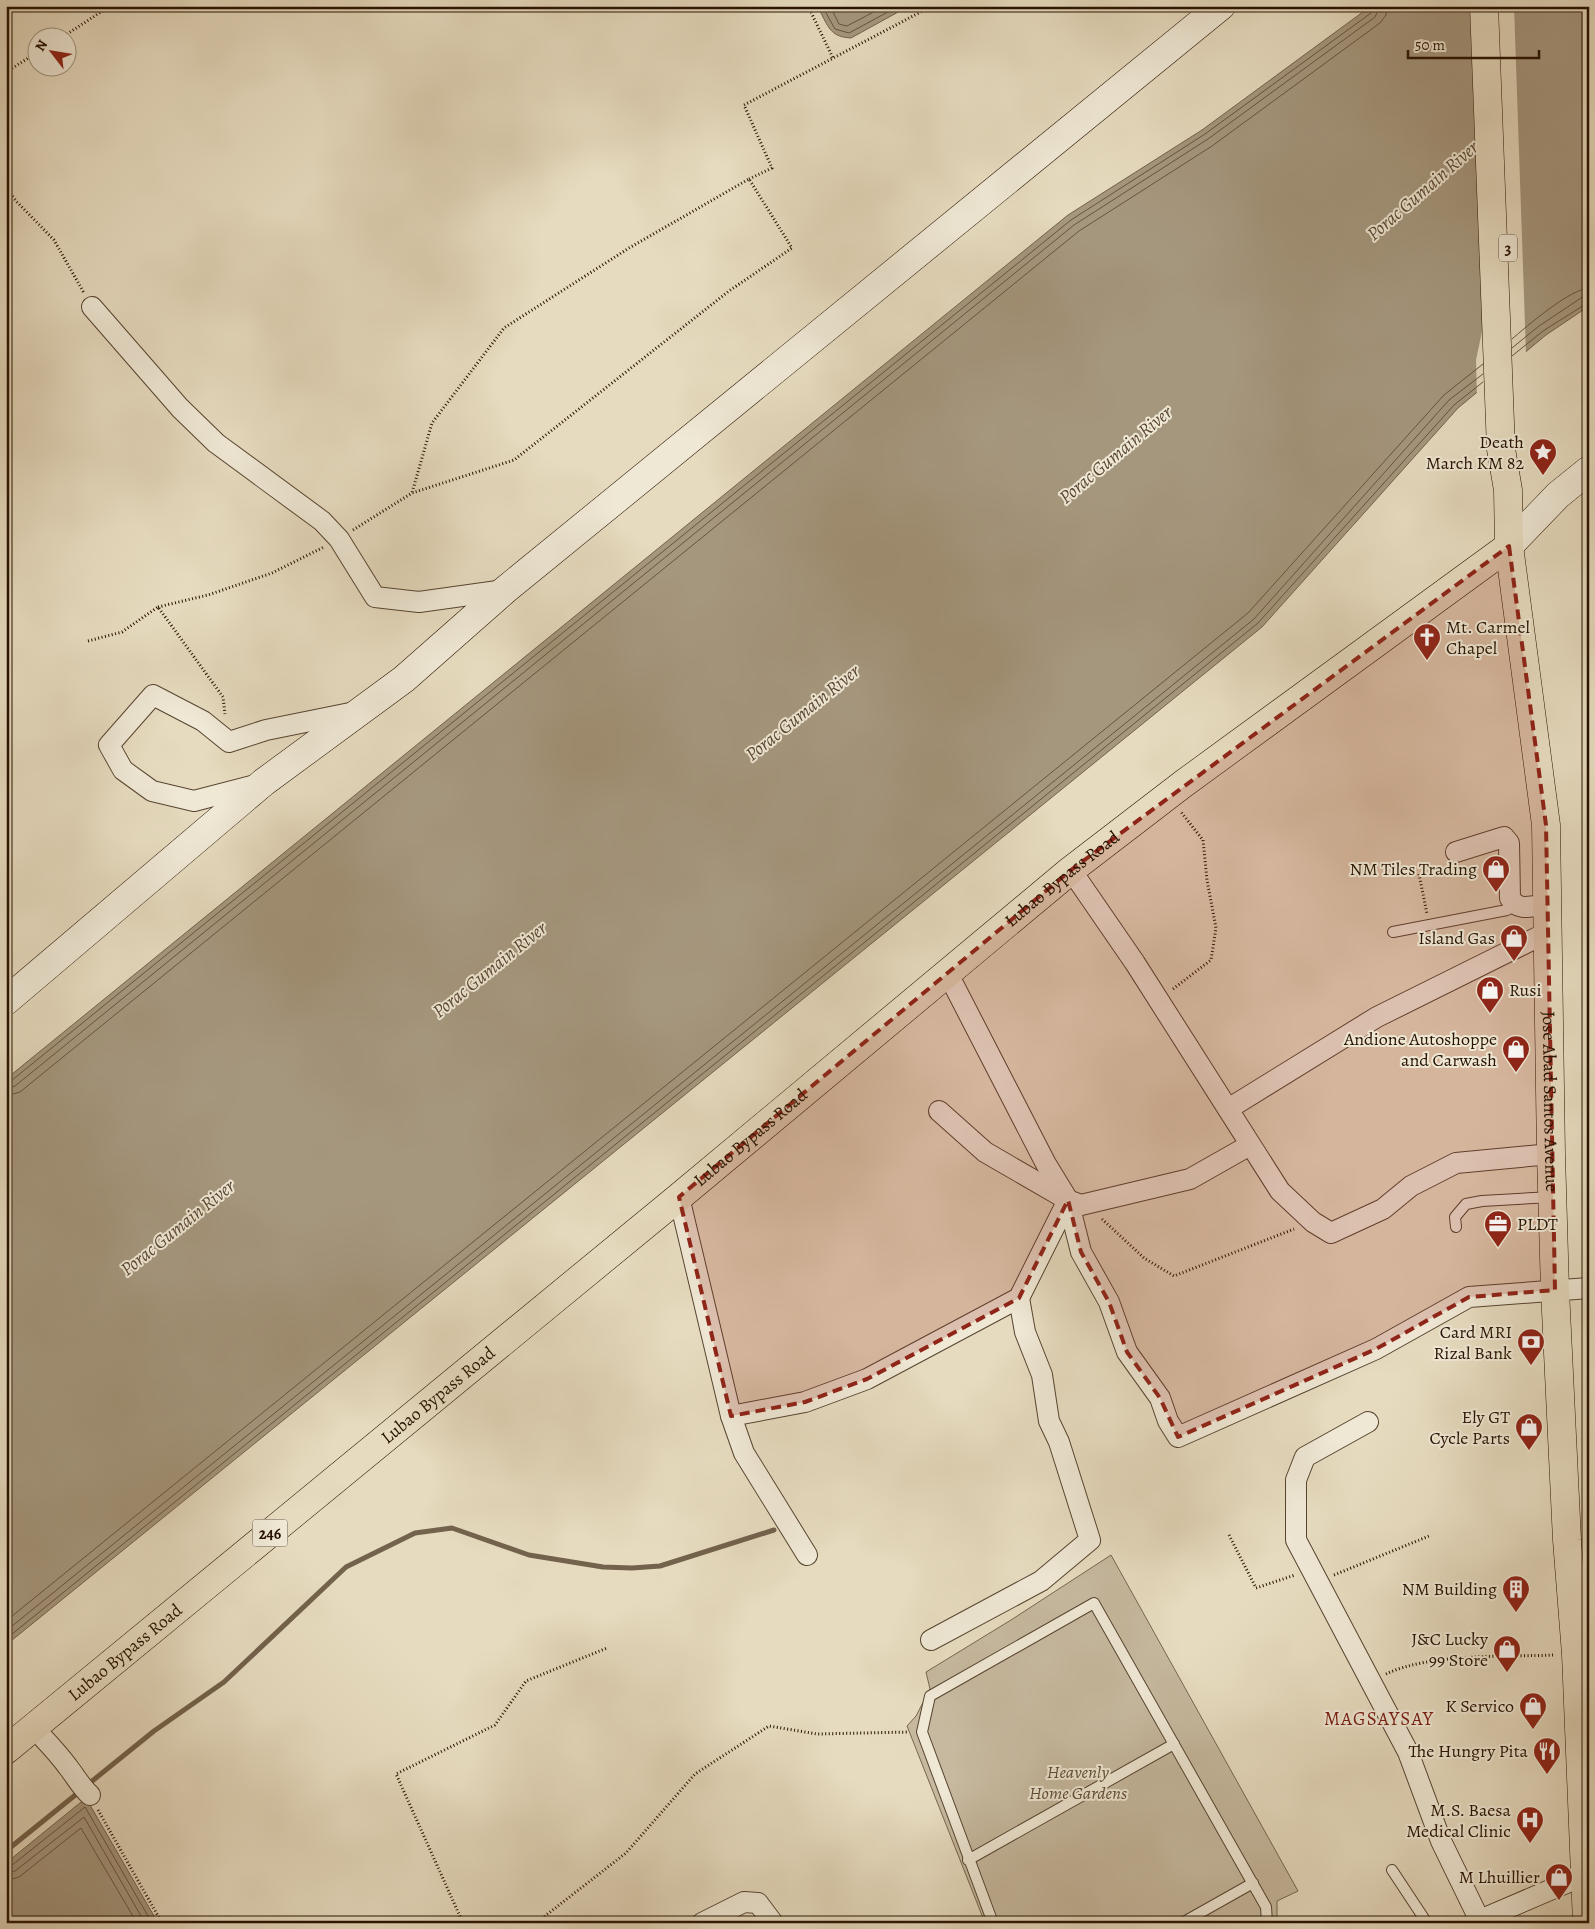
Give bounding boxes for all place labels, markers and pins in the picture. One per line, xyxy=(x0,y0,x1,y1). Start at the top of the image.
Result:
place label: Death March KM 82 xyxy=(1426,430,1524,475)
place icon: Death March KM 82 xyxy=(1528,437,1558,476)
place label: Mt. Carmel Chapel xyxy=(1446,615,1530,660)
church icon: Mt. Carmel Chapel xyxy=(1412,622,1442,661)
shop icon: NM Tiles Trading xyxy=(1481,854,1511,893)
place label: NM Tiles Trading xyxy=(1350,857,1477,881)
shop icon: Island Gas xyxy=(1499,923,1529,962)
place label: Island Gas xyxy=(1418,926,1495,950)
shop icon: Rusi xyxy=(1475,975,1505,1014)
place label: Rusi xyxy=(1509,978,1542,1002)
place label: Andione Autoshoppe and Carwash xyxy=(1343,1027,1497,1072)
shop icon: Andione Autoshoppe and Carwash xyxy=(1501,1034,1531,1073)
office icon: PLDT xyxy=(1483,1209,1513,1248)
place label: PLDT xyxy=(1517,1212,1558,1236)
place label: Card MRI Rizal Bank xyxy=(1434,1320,1512,1365)
bank icon: Card MRI Rizal Bank xyxy=(1516,1327,1546,1366)
place label: Ely GT Cycle Parts xyxy=(1430,1405,1510,1450)
shop icon: Ely GT Cycle Parts xyxy=(1514,1412,1544,1451)
building icon: NM Building xyxy=(1501,1574,1531,1613)
place label: NM Building xyxy=(1402,1577,1497,1601)
place label: J&C Lucky 99 Store xyxy=(1411,1627,1489,1672)
shop icon: J&C Lucky 99 Store xyxy=(1492,1634,1522,1673)
shop icon: K Servico xyxy=(1518,1691,1548,1730)
place label: K Servico xyxy=(1445,1694,1514,1718)
restaurant icon: The Hungry Pita xyxy=(1532,1736,1562,1775)
place label: The Hungry Pita xyxy=(1408,1739,1529,1763)
place label: M.S. Baesa Medical Clinic xyxy=(1406,1798,1512,1843)
hospital icon: M.S. Baesa Medical Clinic xyxy=(1515,1805,1545,1844)
shop icon: M Lhuillier xyxy=(1544,1862,1574,1901)
place label: M Lhuillier xyxy=(1459,1865,1540,1889)

